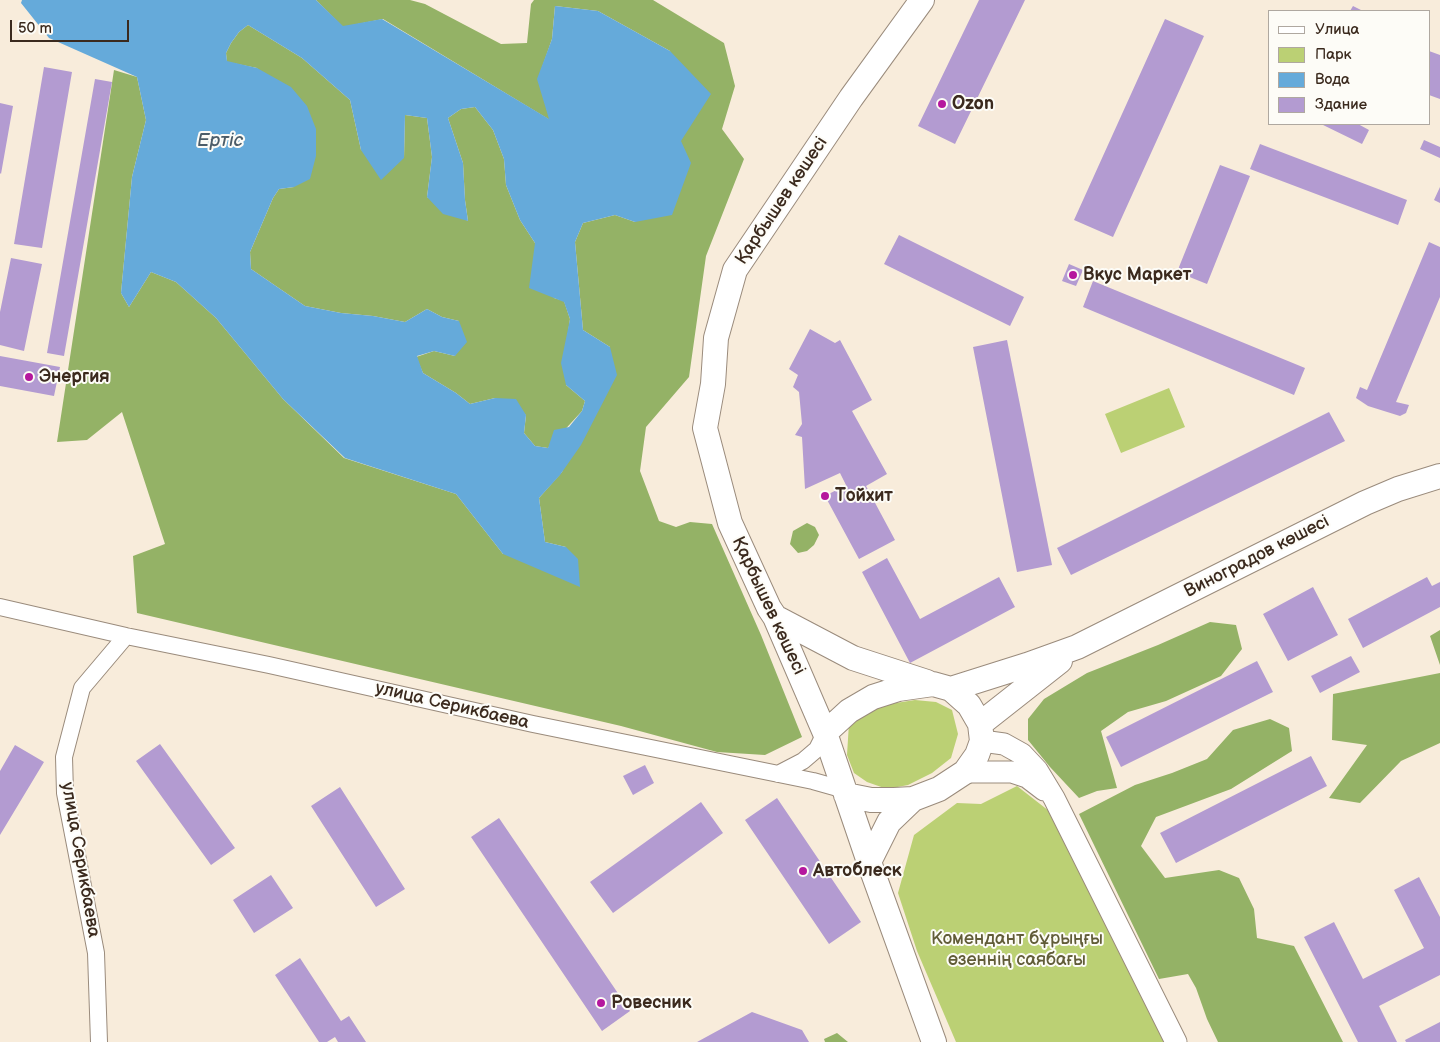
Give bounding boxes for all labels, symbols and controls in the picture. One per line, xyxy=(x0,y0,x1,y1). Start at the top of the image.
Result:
scale bar xyxy=(12,10,131,42)
legend xyxy=(1268,10,1430,125)
text: 50 m xyxy=(18,19,52,38)
text: Улица xyxy=(1315,20,1359,39)
text: Парк xyxy=(1315,45,1352,64)
text: Вода xyxy=(1315,70,1350,89)
place label: Ozon xyxy=(952,93,994,115)
text: Здание xyxy=(1315,95,1367,114)
marker: Ozon xyxy=(936,98,948,110)
water label: Ертіс xyxy=(197,130,243,152)
street label: Қарбышев көшесі xyxy=(731,133,833,269)
place label: Вкус Маркет xyxy=(1083,264,1191,286)
marker: Вкус Маркет xyxy=(1067,269,1079,281)
place label: Энергия xyxy=(39,366,110,388)
marker: Энергия xyxy=(23,371,35,383)
place label: Тойхит xyxy=(835,485,893,507)
marker: Тойхит xyxy=(819,490,831,502)
street label: Виноградов көшесі xyxy=(1181,511,1333,603)
street label: Қарбышев көшесі xyxy=(727,534,809,678)
street label: улица Серикбаева xyxy=(373,678,531,734)
street label: улица Серикбаева xyxy=(56,781,104,939)
place label: Автоблеск xyxy=(813,860,902,882)
marker: Автоблеск xyxy=(797,865,809,877)
park label: Комендант бұрыңғы өзеннің саябағы xyxy=(931,928,1103,971)
place label: Ровесник xyxy=(611,992,691,1014)
marker: Ровесник xyxy=(595,997,607,1009)

